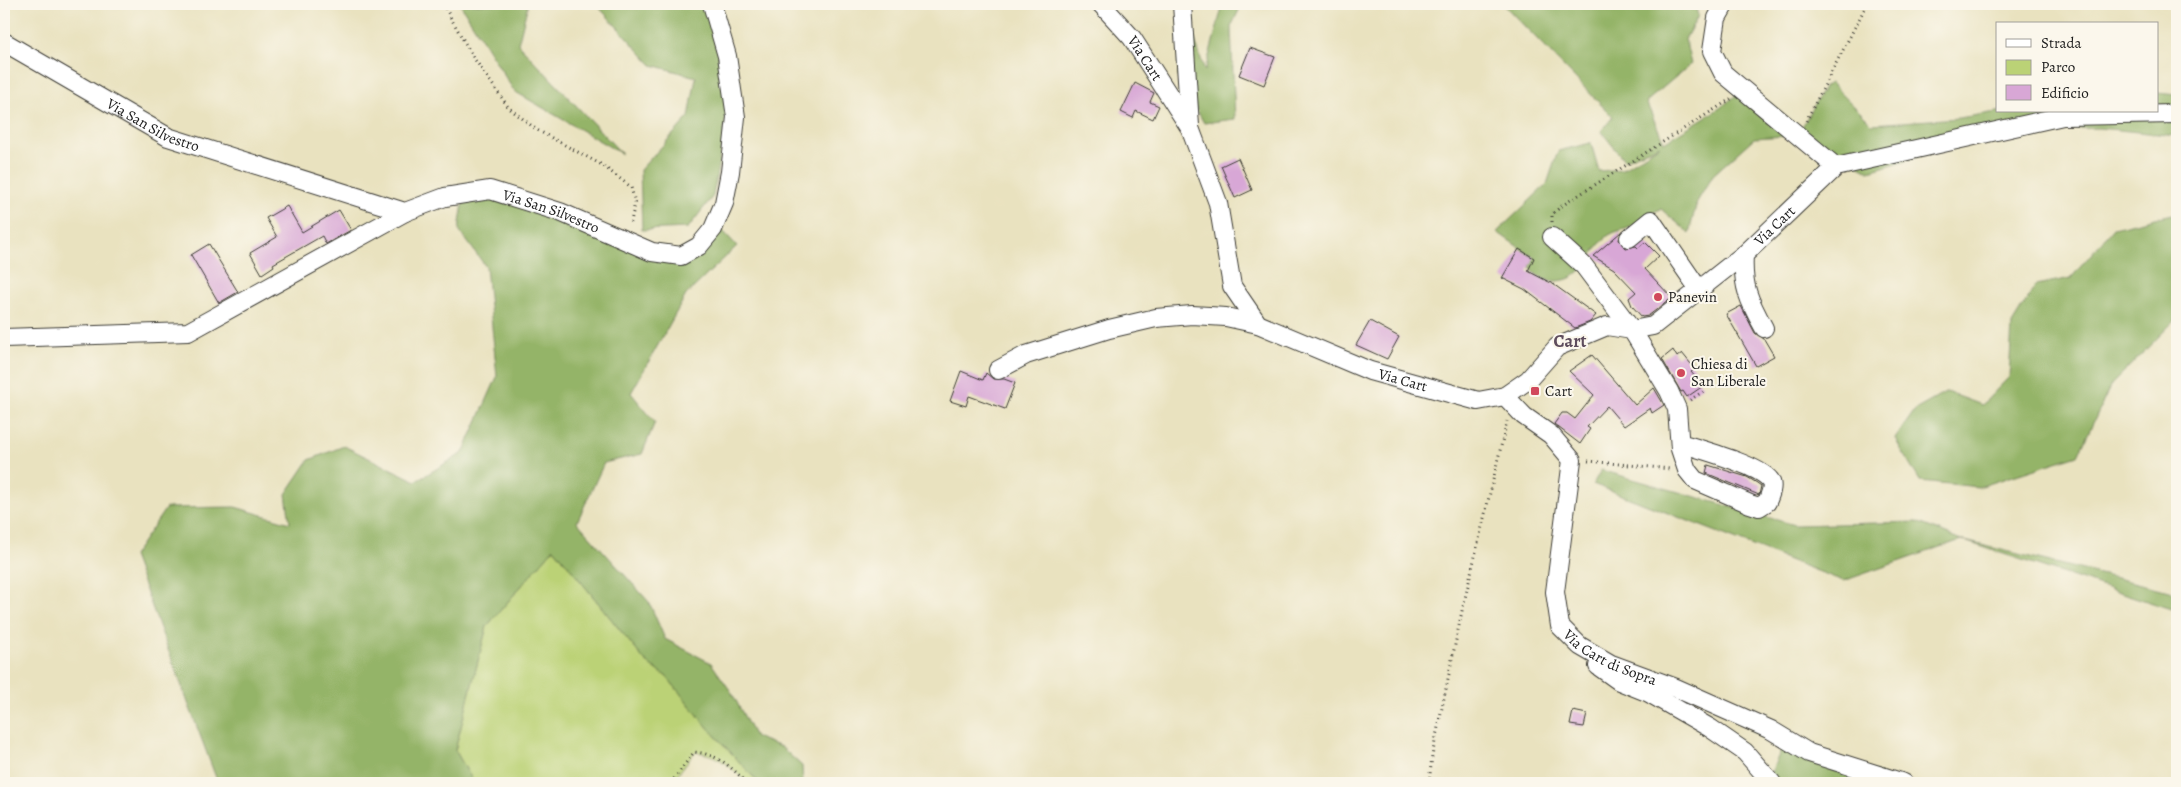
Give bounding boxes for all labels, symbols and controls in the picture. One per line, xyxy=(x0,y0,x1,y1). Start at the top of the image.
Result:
legend xyxy=(1996,22,2158,112)
street label: Via Cart xyxy=(1123,31,1167,85)
text: Strada xyxy=(2041,33,2082,53)
text: Parco xyxy=(2041,57,2075,77)
text: Edificio xyxy=(2041,83,2089,103)
street label: Via San Silvestro xyxy=(102,93,202,156)
street label: Via San Silvestro xyxy=(499,184,603,238)
street label: Via Cart xyxy=(1749,201,1800,251)
place label: Panevin xyxy=(1668,287,1717,307)
marker: Panevin xyxy=(1652,291,1664,303)
district label: Cart xyxy=(1553,329,1587,353)
place label: Chiesa di San Liberale xyxy=(1691,354,1766,391)
street label: Via Cart xyxy=(1375,364,1430,396)
marker: Chiesa di San Liberale xyxy=(1675,367,1687,379)
place label: Cart xyxy=(1545,381,1572,401)
marker: Cart xyxy=(1529,385,1541,397)
street label: Via Cart di Sopra xyxy=(1558,624,1660,690)

